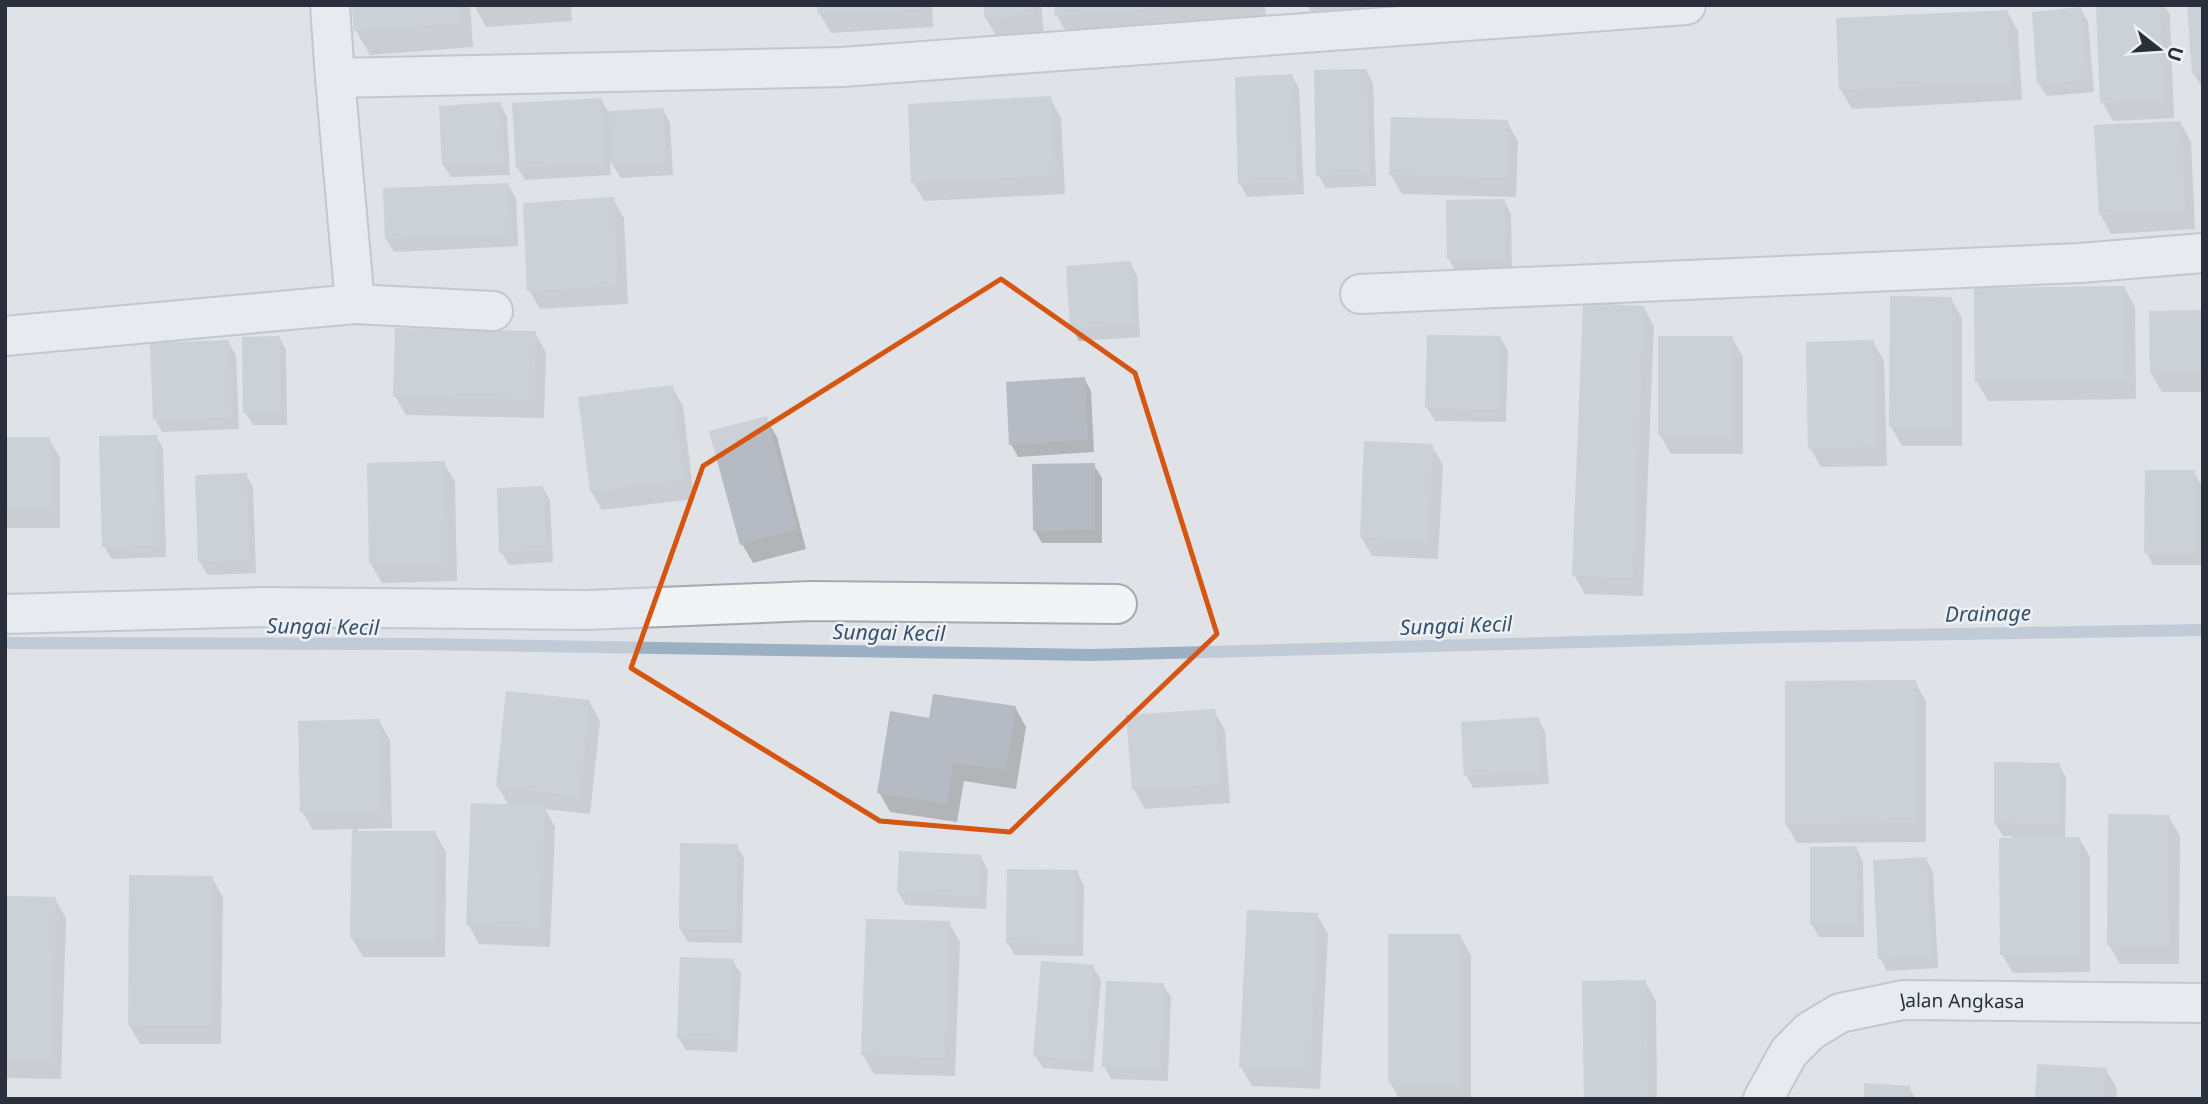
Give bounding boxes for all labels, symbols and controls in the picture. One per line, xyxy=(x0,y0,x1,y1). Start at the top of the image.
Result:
north arrow xyxy=(2124,14,2194,84)
text: U xyxy=(2161,43,2190,65)
water label: Drainage xyxy=(1945,598,2031,628)
water label: Sungai Kecil xyxy=(1399,609,1513,641)
water label: Sungai Kecil xyxy=(267,611,380,641)
water label: Sungai Kecil xyxy=(833,617,946,647)
street label: Jalan Angkasa xyxy=(1896,987,2025,1014)

